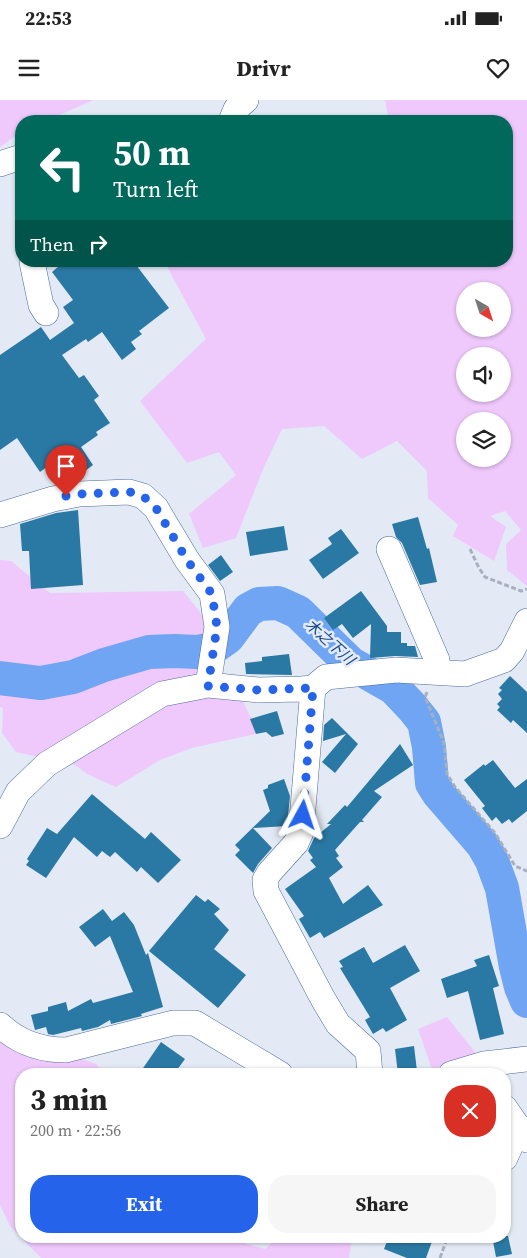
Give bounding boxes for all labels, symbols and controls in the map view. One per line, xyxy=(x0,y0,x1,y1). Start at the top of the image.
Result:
text: 22:53 xyxy=(25,5,72,31)
text: Drivr xyxy=(236,53,291,83)
icon: menu xyxy=(15,54,43,82)
icon: heart xyxy=(484,54,512,82)
text: 50 m xyxy=(113,129,190,177)
icon: left xyxy=(30,135,95,200)
text: Turn left xyxy=(113,174,198,204)
icon: right xyxy=(84,230,112,258)
text: Then xyxy=(30,231,74,257)
north arrow xyxy=(456,282,511,338)
map controls xyxy=(456,282,511,467)
button: sound xyxy=(456,347,511,402)
button: layers xyxy=(456,412,511,467)
pin xyxy=(45,445,87,496)
icon: arrive xyxy=(52,452,80,480)
water label: 木之下川 xyxy=(301,614,361,671)
position arrow xyxy=(276,788,328,840)
text: 3 min xyxy=(30,1079,108,1120)
button: close xyxy=(444,1085,496,1137)
text: 200 m · 22:56 xyxy=(30,1119,121,1141)
button: Exit xyxy=(30,1175,258,1233)
button: Share xyxy=(268,1175,496,1233)

